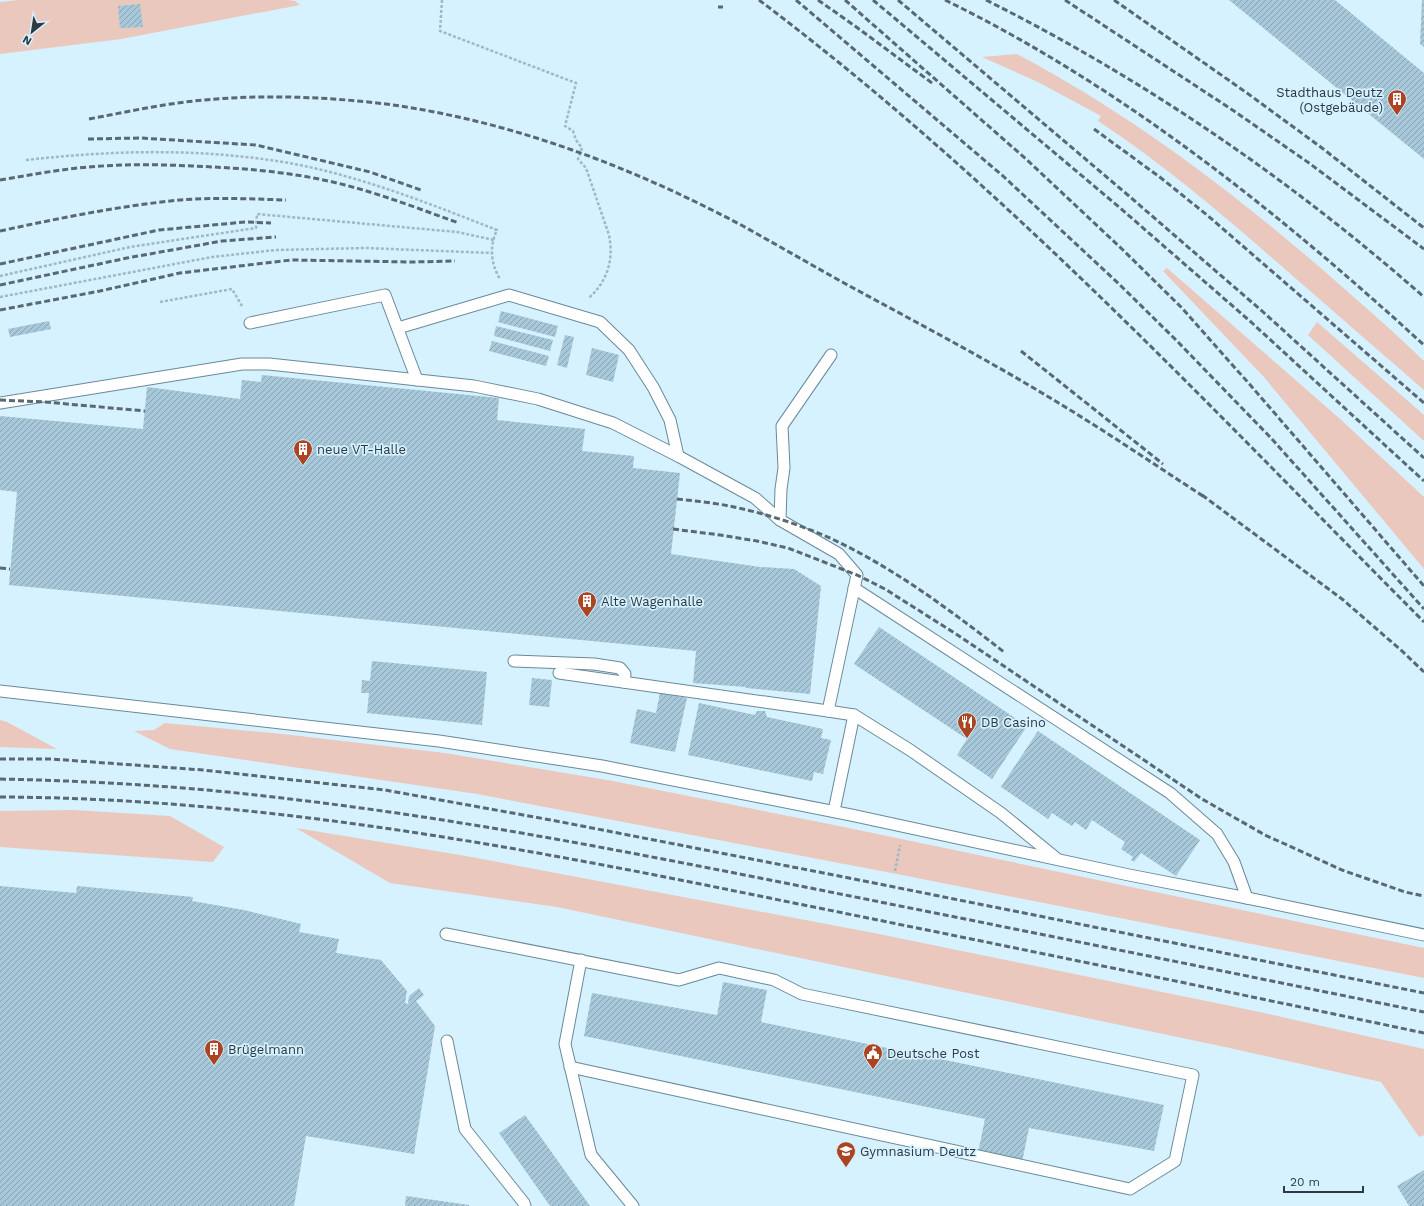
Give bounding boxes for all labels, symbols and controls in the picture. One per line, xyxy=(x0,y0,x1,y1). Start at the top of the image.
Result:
north arrow xyxy=(12,12,52,52)
text: N xyxy=(20,33,34,48)
place label: Stadthaus Deutz (Ostgebäude) xyxy=(1276,85,1383,115)
building icon: Stadthaus Deutz (Ostgebäude) xyxy=(1386,88,1408,116)
building icon: neue VT-Halle xyxy=(292,438,314,466)
place label: neue VT-Halle xyxy=(317,442,406,457)
building icon: Alte Wagenhalle xyxy=(576,590,598,618)
place label: Alte Wagenhalle xyxy=(601,594,703,609)
restaurant icon: DB Casino xyxy=(956,711,978,739)
place label: DB Casino xyxy=(981,715,1046,730)
building icon: Brügelmann xyxy=(203,1038,225,1066)
place label: Brügelmann xyxy=(228,1042,304,1057)
public building icon: Deutsche Post xyxy=(862,1042,884,1070)
place label: Deutsche Post xyxy=(887,1046,980,1061)
school or university icon: Gymnasium Deutz xyxy=(835,1140,857,1168)
place label: Gymnasium Deutz xyxy=(860,1144,976,1159)
scale bar xyxy=(1284,1168,1363,1194)
text: 20 m xyxy=(1290,1175,1320,1189)

